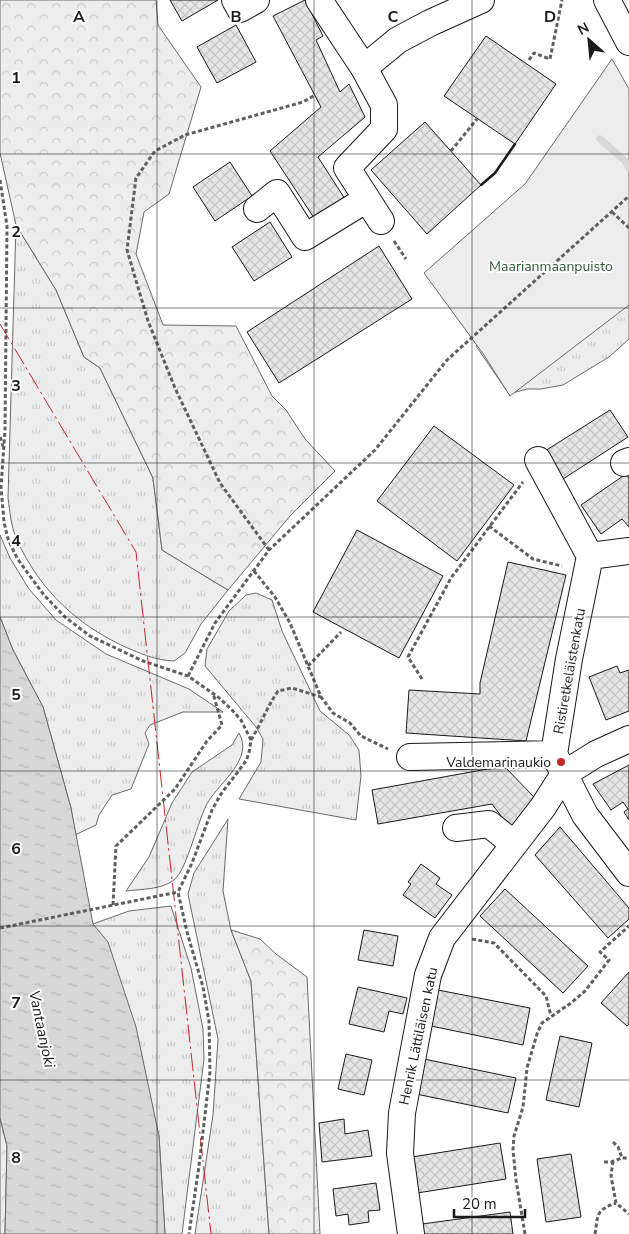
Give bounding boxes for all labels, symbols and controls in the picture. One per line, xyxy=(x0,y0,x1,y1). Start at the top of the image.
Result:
text: A xyxy=(73,6,85,28)
text: B xyxy=(230,6,242,28)
text: C xyxy=(388,6,399,28)
text: D xyxy=(544,6,556,28)
north arrow xyxy=(564,15,614,65)
text: N xyxy=(574,18,592,40)
text: 1 xyxy=(11,67,21,89)
text: 2 xyxy=(11,221,21,243)
park label: Maarianmaanpuisto xyxy=(489,257,613,276)
text: 3 xyxy=(11,375,21,397)
text: 4 xyxy=(11,530,21,552)
street label: Ristiretkeläistenkatu xyxy=(549,607,590,736)
text: 5 xyxy=(11,684,21,706)
place label: Valdemarinaukio xyxy=(445,753,551,772)
marker: Valdemarinaukio xyxy=(555,756,567,768)
text: 6 xyxy=(11,838,21,860)
street label: Henrik Lättiläisen katu xyxy=(395,965,442,1107)
water label: Vantaanjoki xyxy=(24,989,60,1070)
text: 7 xyxy=(11,992,21,1014)
text: 8 xyxy=(11,1147,21,1169)
scale bar xyxy=(454,1186,525,1218)
text: 20 m xyxy=(462,1194,497,1214)

